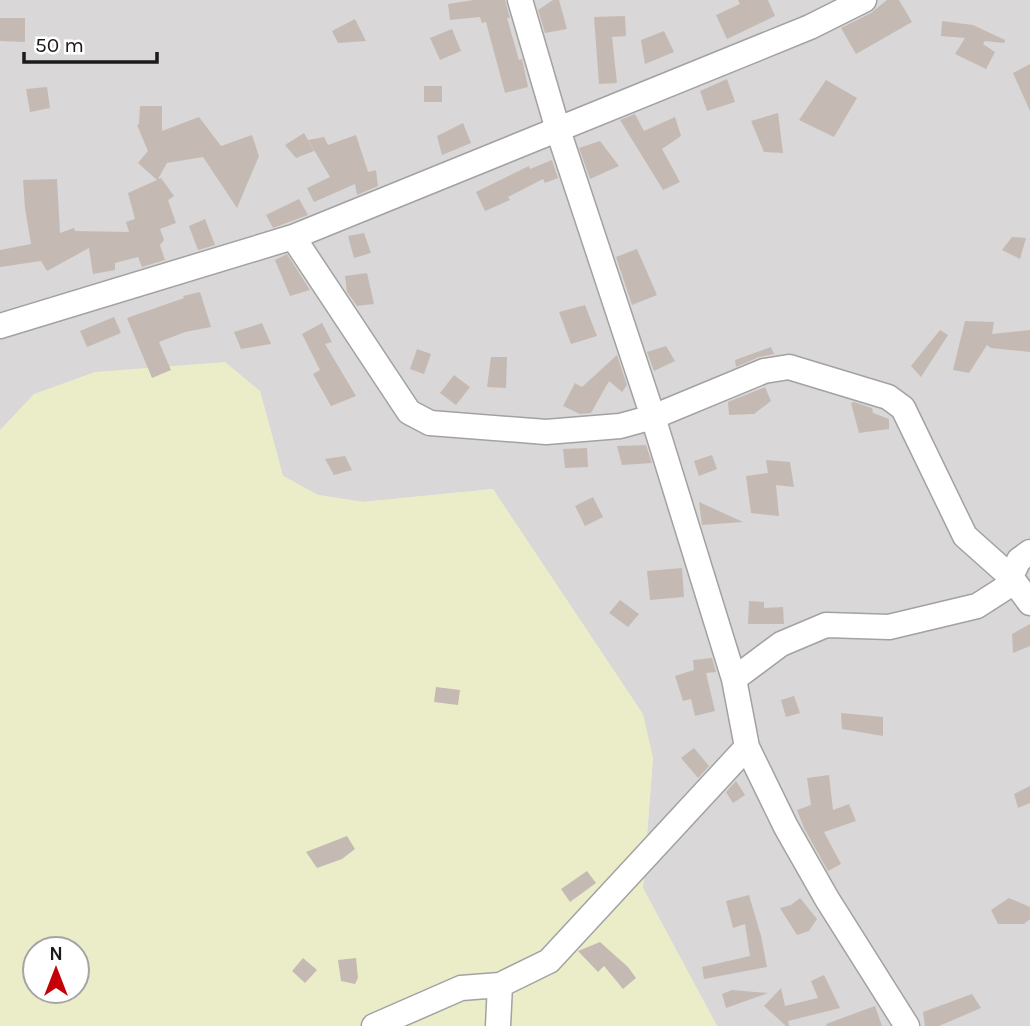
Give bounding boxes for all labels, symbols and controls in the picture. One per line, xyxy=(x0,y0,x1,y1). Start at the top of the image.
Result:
scale bar xyxy=(24,21,158,65)
text: 50 m xyxy=(35,33,84,57)
north arrow xyxy=(21,935,91,1005)
text: N xyxy=(49,943,63,965)

